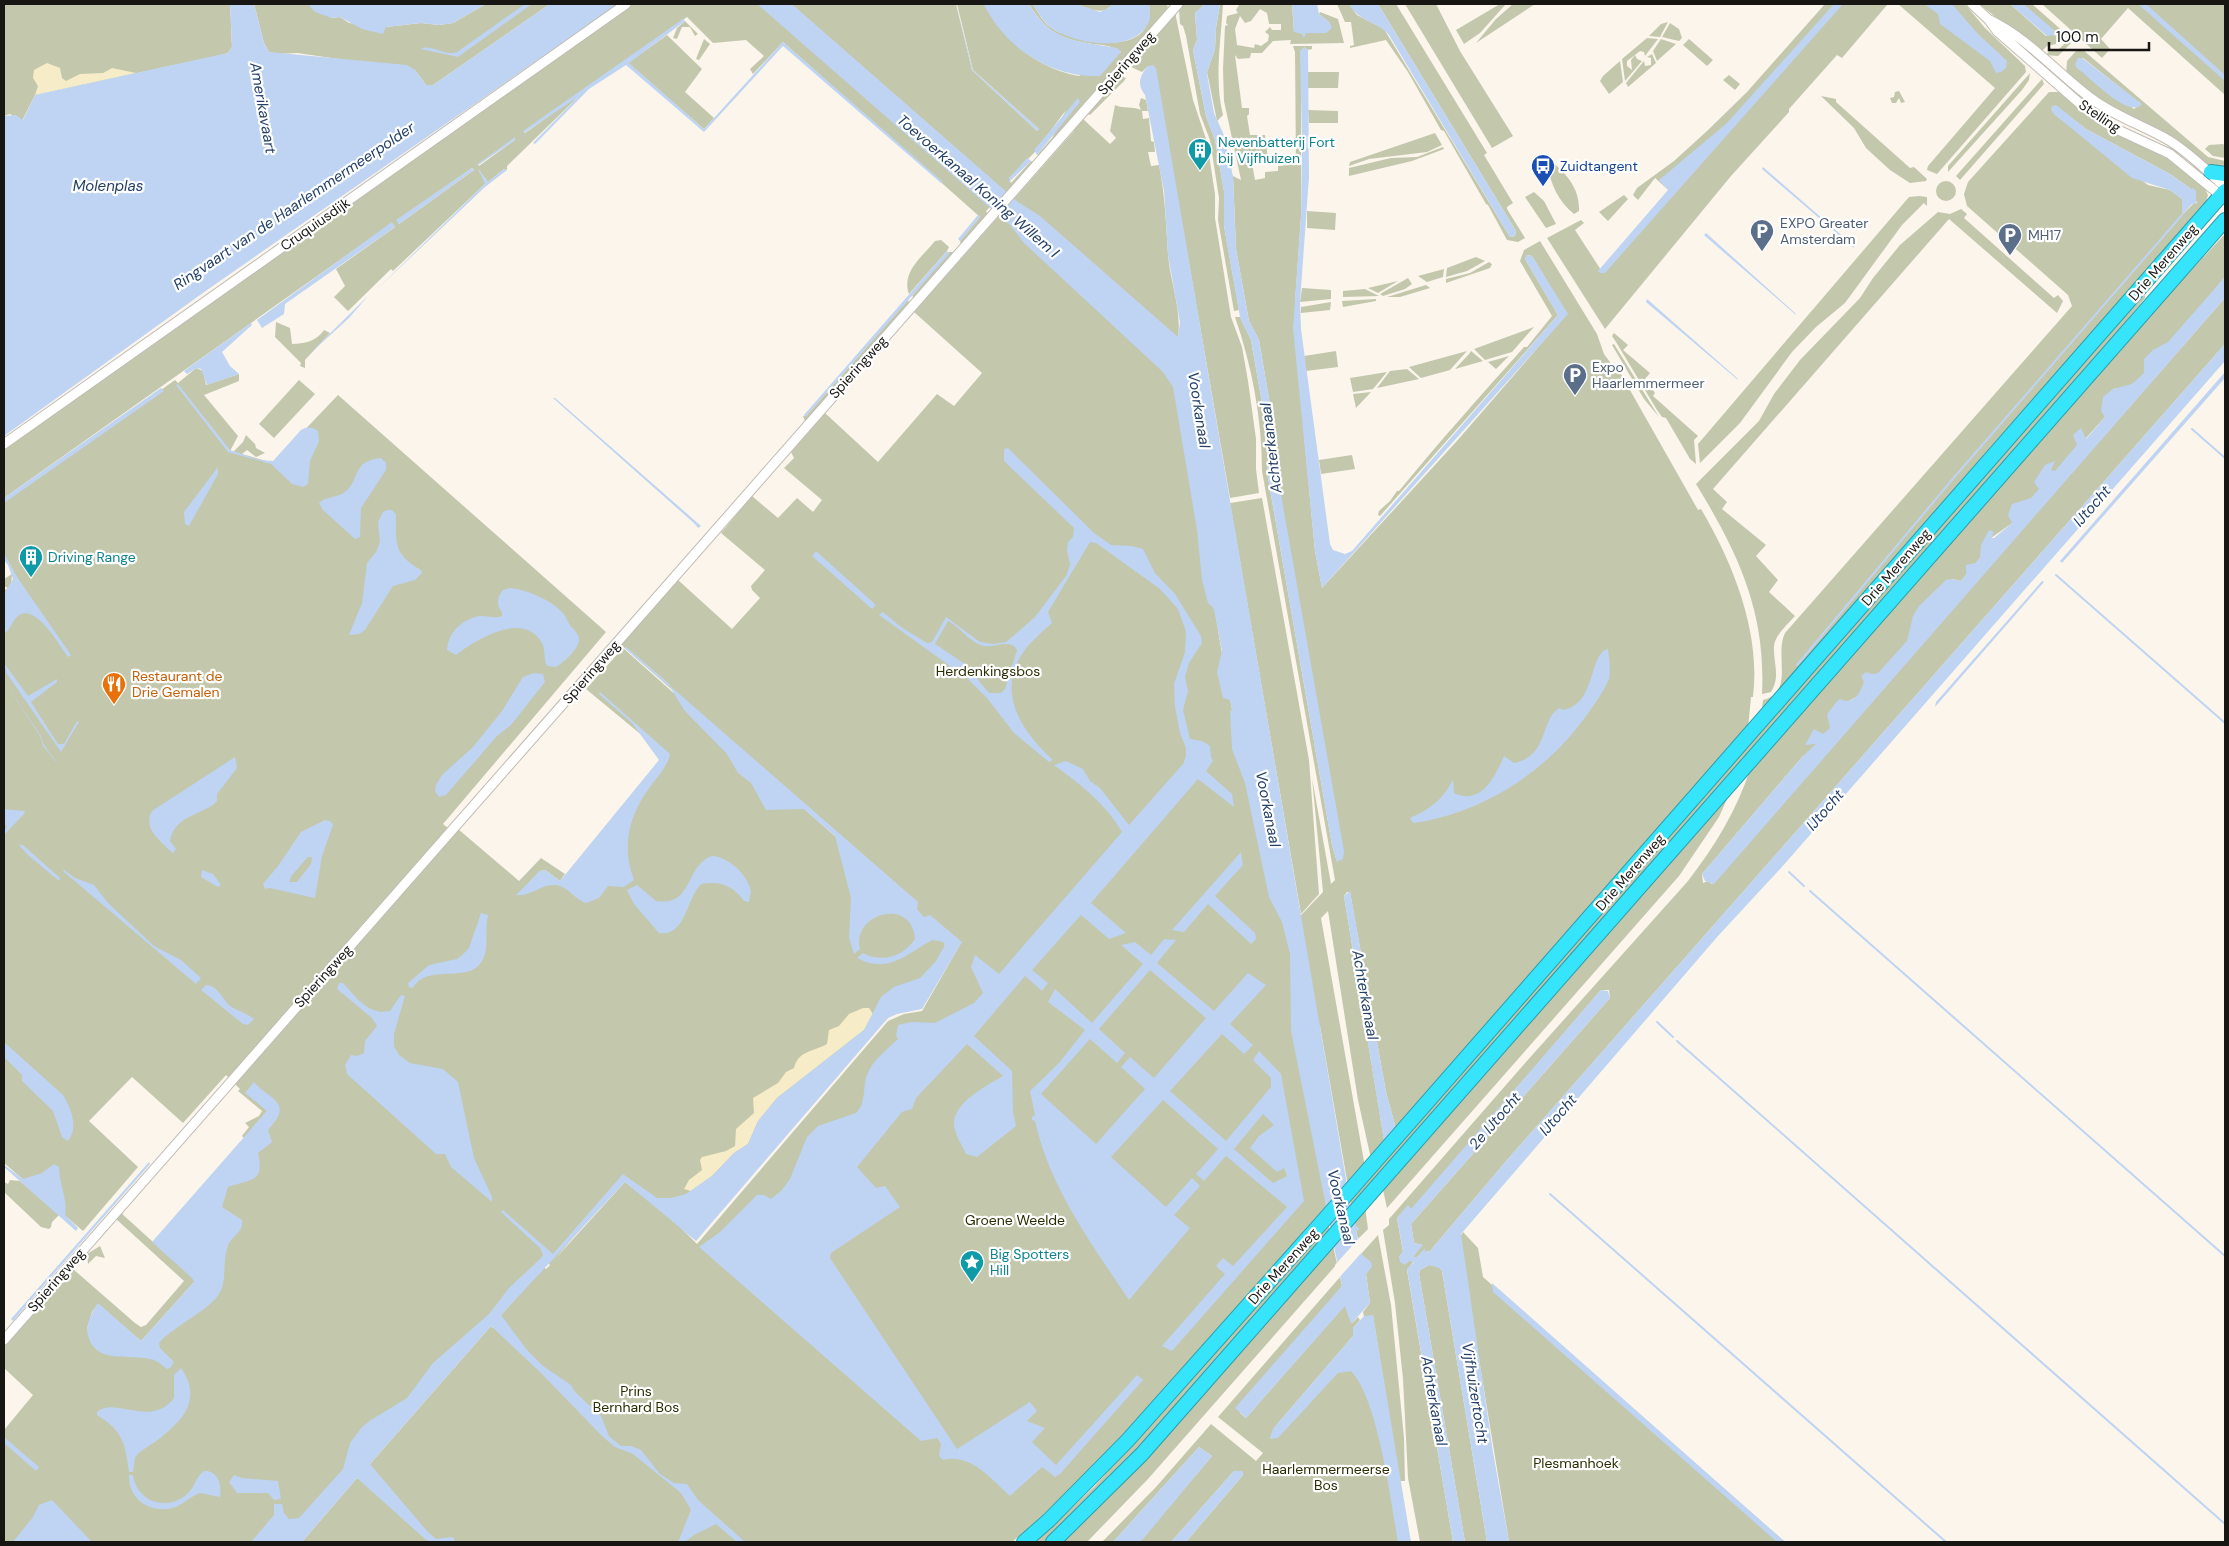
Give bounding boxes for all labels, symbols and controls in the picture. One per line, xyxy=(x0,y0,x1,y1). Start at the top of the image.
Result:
scale bar xyxy=(2049,20,2149,52)
street label: Spieringweg xyxy=(1093,27,1159,99)
text: 100 m xyxy=(2056,27,2099,47)
water label: Amerikavaart xyxy=(245,60,281,155)
street label: Stelling xyxy=(2076,95,2125,137)
water label: Toevoerkanaal Koning Willem I xyxy=(893,110,1064,262)
water label: Ringvaart van de Haarlemmermeerpolder xyxy=(169,117,419,295)
place label: Nevenbatterij Fort bij Vijfhuizen xyxy=(1218,133,1335,167)
building icon: Nevenbatterij Fort bij Vijfhuizen xyxy=(1187,137,1213,171)
bus stop icon: Zuidtangent xyxy=(1530,153,1556,187)
place label: Zuidtangent xyxy=(1560,157,1638,175)
water label: Molenplas xyxy=(73,176,143,196)
street label: Cruquiusdijk xyxy=(277,193,353,255)
place label: EXPO Greater Amsterdam xyxy=(1780,214,1868,248)
parking icon: EXPO Greater Amsterdam xyxy=(1749,218,1775,252)
street label: Drie Merenweg xyxy=(2125,220,2202,304)
parking icon: MH17 xyxy=(1997,222,2023,256)
place label: MH17 xyxy=(2028,226,2061,244)
street label: Spieringweg xyxy=(825,332,891,402)
place label: Expo Haarlemmermeer xyxy=(1592,358,1705,392)
parking icon: Expo Haarlemmermeer xyxy=(1562,362,1588,396)
water label: Voorkanaal xyxy=(1183,370,1215,450)
water label: Achterkanaal xyxy=(1255,401,1287,495)
water label: IJtocht xyxy=(2069,481,2116,531)
street label: Drie Merenweg xyxy=(1858,525,1935,609)
building icon: Driving Range xyxy=(18,544,44,578)
place label: Driving Range xyxy=(48,548,136,566)
street label: Spieringweg xyxy=(558,636,624,708)
park label: Herdenkingsbos xyxy=(936,662,1040,680)
place label: Restaurant de Drie Gemalen xyxy=(132,667,223,701)
restaurant icon: Restaurant de Drie Gemalen xyxy=(101,671,127,705)
water label: Voorkanaal xyxy=(1251,769,1285,849)
water label: IJtocht xyxy=(1802,785,1849,835)
street label: Drie Merenweg xyxy=(1592,830,1669,914)
street label: Spieringweg xyxy=(290,941,356,1011)
water label: Achterkanaal xyxy=(1347,948,1383,1042)
water label: 2e IJtocht xyxy=(1465,1088,1526,1154)
water label: IJtocht xyxy=(1535,1090,1582,1140)
water label: Voorkanaal xyxy=(1323,1167,1360,1247)
park label: Groene Weelde xyxy=(965,1211,1065,1229)
street label: Drie Merenweg xyxy=(1244,1224,1322,1308)
street label: Spieringweg xyxy=(23,1244,89,1316)
place label: Big Spotters Hill xyxy=(990,1245,1069,1279)
place icon: Big Spotters Hill xyxy=(959,1249,985,1283)
water label: Vijfhuizertocht xyxy=(1457,1341,1493,1445)
water label: Achterkanaal xyxy=(1416,1354,1452,1448)
park label: Prins Bernhard Bos xyxy=(593,1382,679,1416)
park label: Plesmanhoek xyxy=(1533,1454,1619,1472)
park label: Haarlemmermeerse Bos xyxy=(1262,1460,1390,1494)

